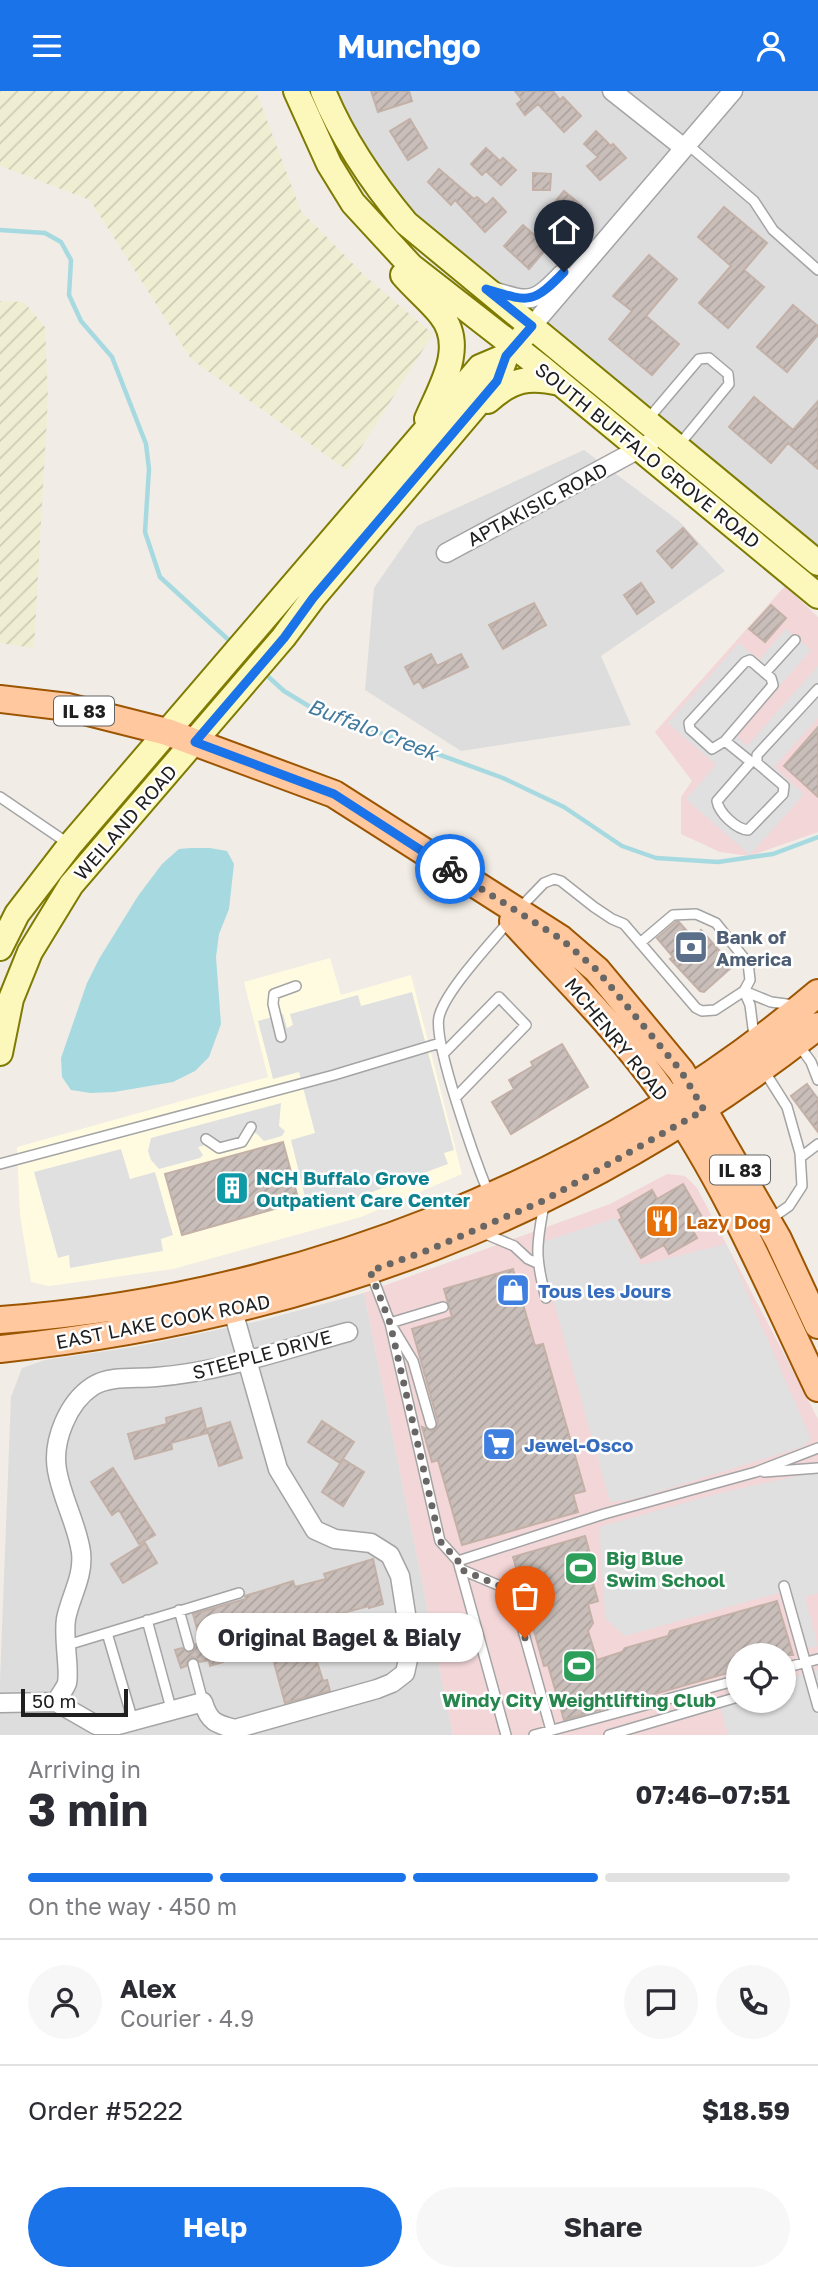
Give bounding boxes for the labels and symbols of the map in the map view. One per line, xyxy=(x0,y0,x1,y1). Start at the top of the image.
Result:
pin xyxy=(534,200,594,272)
street label: SOUTH BUFFALO GROVE ROAD xyxy=(531,357,765,553)
street label: APTAKISIC ROAD xyxy=(463,457,611,551)
water label: Buffalo Creek xyxy=(305,692,443,766)
road number: IL 83 xyxy=(54,697,114,725)
street label: WEILAND ROAD xyxy=(69,760,181,884)
courier xyxy=(415,834,485,904)
place label: Bank of America xyxy=(716,925,792,970)
bank icon: Bank of America xyxy=(672,928,710,966)
street label: MCHENRY ROAD xyxy=(560,973,674,1105)
road number: IL 83 xyxy=(710,1155,770,1185)
place label: NCH Buffalo Grove Outpatient Care Center xyxy=(256,1166,471,1211)
building icon: NCH Buffalo Grove Outpatient Care Center xyxy=(213,1169,251,1207)
restaurant icon: Lazy Dog xyxy=(643,1202,681,1240)
place label: Lazy Dog xyxy=(686,1210,771,1233)
shop icon: Tous les Jours xyxy=(494,1271,532,1309)
place label: Tous les Jours xyxy=(538,1279,672,1302)
street label: EAST LAKE COOK ROAD xyxy=(54,1289,272,1353)
street label: STEEPLE DRIVE xyxy=(190,1324,334,1384)
supermarket icon: Jewel-Osco xyxy=(480,1425,518,1463)
place label: Jewel-Osco xyxy=(524,1433,633,1456)
place label: Big Blue Swim School xyxy=(606,1546,725,1591)
sports icon: Big Blue Swim School xyxy=(562,1549,600,1587)
pin xyxy=(495,1566,555,1638)
callout: Original Bagel & Bialy xyxy=(196,1613,483,1663)
sports icon: Windy City Weightlifting Club xyxy=(560,1647,598,1685)
scale bar xyxy=(21,1686,128,1718)
place label: Windy City Weightlifting Club xyxy=(442,1688,716,1711)

